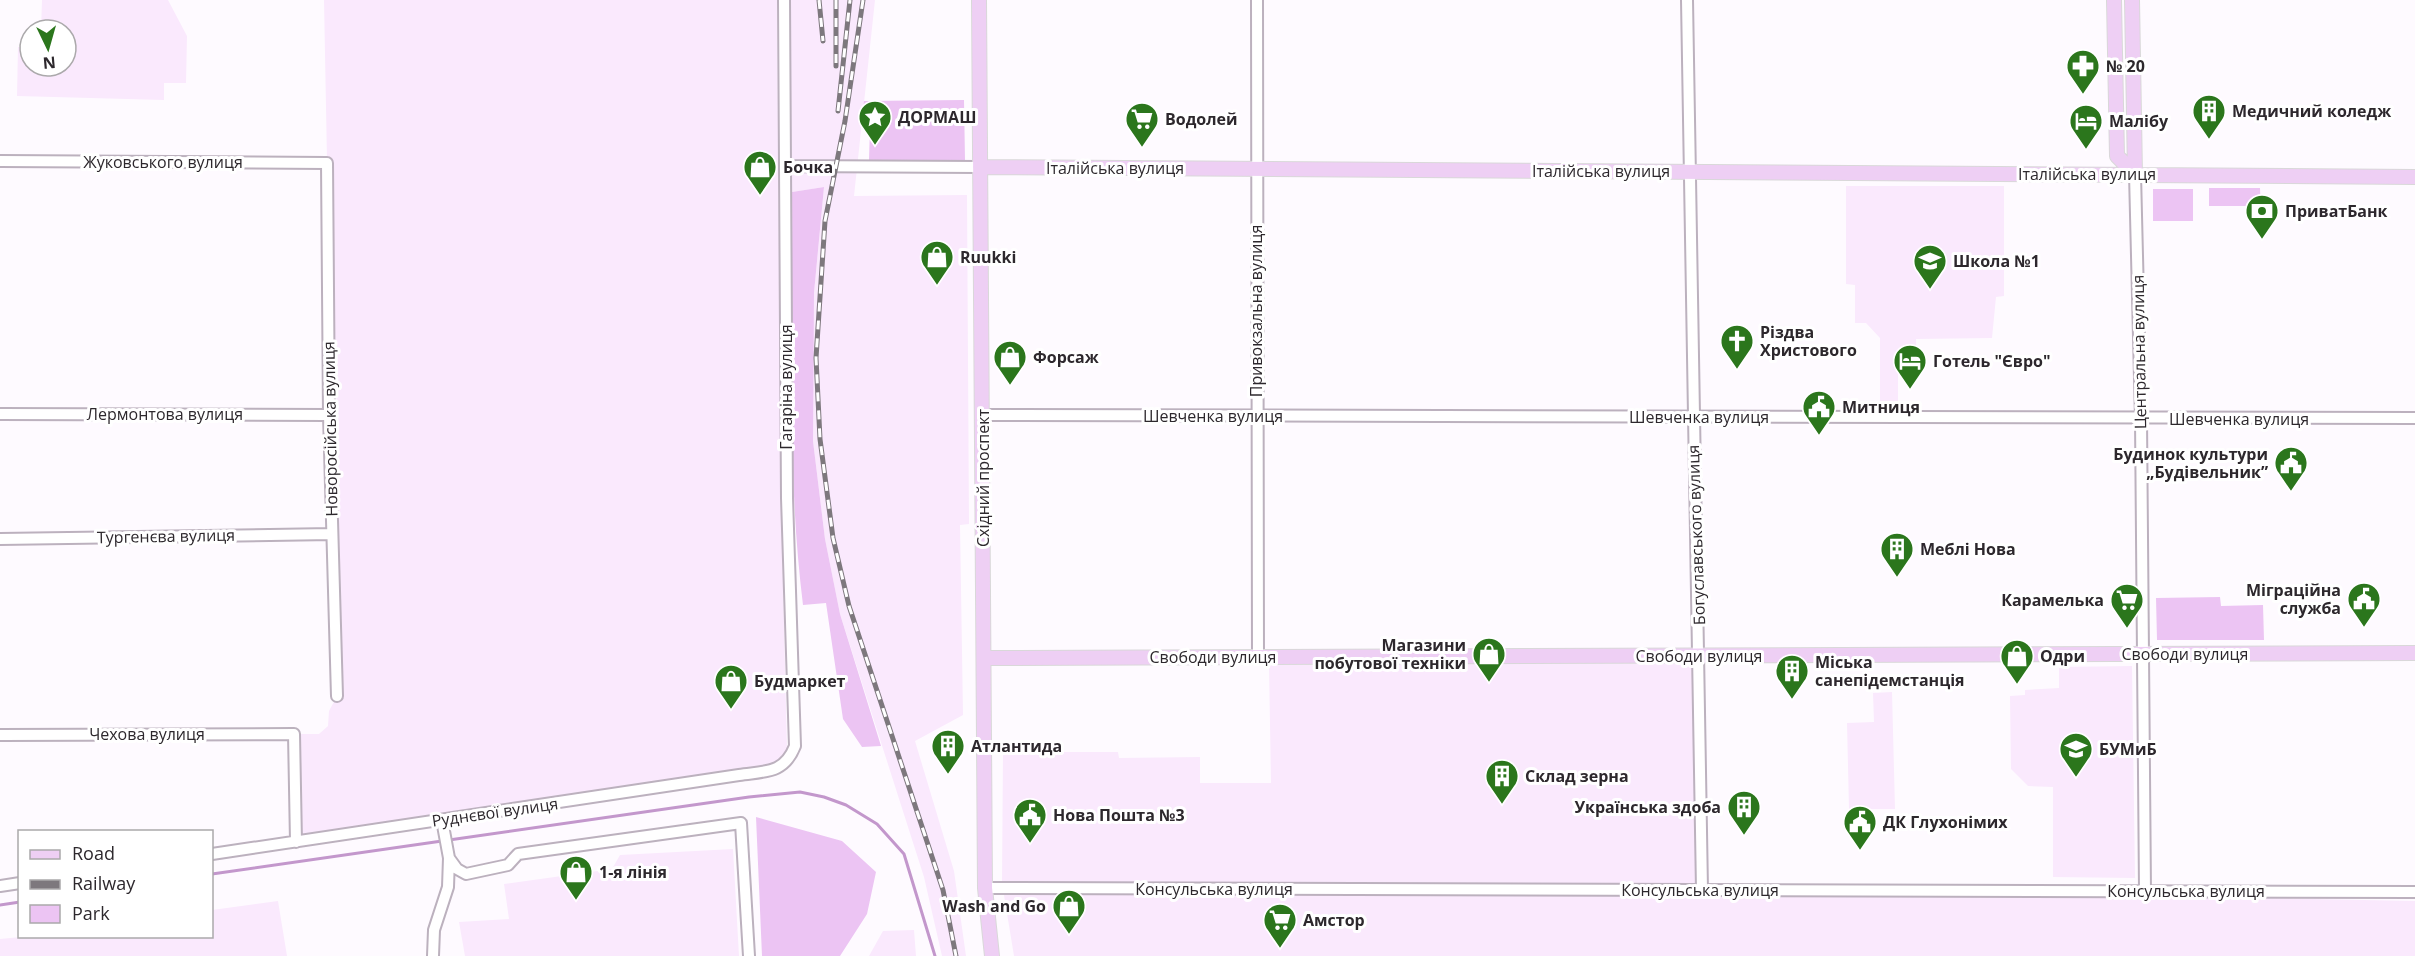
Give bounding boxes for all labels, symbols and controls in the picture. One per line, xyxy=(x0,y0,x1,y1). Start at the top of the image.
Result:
north arrow xyxy=(18,18,78,78)
pharmacy icon: № 20 xyxy=(2065,48,2101,95)
text: N xyxy=(42,51,57,74)
place label: № 20 xyxy=(2106,55,2145,77)
building icon: Медичний коледж xyxy=(2191,93,2227,140)
place icon: ДОРМАШ xyxy=(857,99,893,146)
place label: Медичний коледж xyxy=(2232,100,2391,122)
supermarket icon: Водолей xyxy=(1124,101,1160,148)
hotel icon: Малібу xyxy=(2068,103,2104,150)
place label: ДОРМАШ xyxy=(898,106,976,128)
place label: Водолей xyxy=(1165,108,1237,130)
place label: Малібу xyxy=(2109,110,2169,132)
shop icon: Бочка xyxy=(742,149,778,196)
street label: Жуковського вулиця xyxy=(83,151,243,173)
place label: Бочка xyxy=(783,156,833,178)
street label: Італійська вулиця xyxy=(1046,157,1184,179)
street label: Італійська вулиця xyxy=(1532,160,1670,182)
street label: Італійська вулиця xyxy=(2018,163,2156,185)
bank icon: ПриватБанк xyxy=(2244,193,2280,240)
place label: ПриватБанк xyxy=(2285,200,2388,222)
street label: Привокзальна вулиця xyxy=(1245,225,1267,397)
shop icon: Ruukki xyxy=(919,239,955,286)
school or university icon: Школа №1 xyxy=(1912,243,1948,290)
place label: Ruukki xyxy=(960,246,1016,268)
place label: Школа №1 xyxy=(1953,250,2040,272)
street label: Центральна вулиця xyxy=(2127,275,2151,429)
place label: Різдва Христового xyxy=(1760,321,1857,361)
church icon: Різдва Христового xyxy=(1719,323,1755,370)
street label: Гагаріна вулиця xyxy=(775,324,797,450)
shop icon: Форсаж xyxy=(992,339,1028,386)
street label: Новоросійська вулиця xyxy=(317,341,343,517)
hotel icon: Готель "Євро" xyxy=(1892,343,1928,390)
place label: Форсаж xyxy=(1033,346,1099,368)
place label: Готель "Євро" xyxy=(1933,350,2051,372)
public building icon: Митниця xyxy=(1801,389,1837,436)
place label: Митниця xyxy=(1842,396,1920,418)
street label: Лермонтова вулиця xyxy=(87,403,243,425)
street label: Шевченка вулиця xyxy=(1143,405,1283,427)
street label: Шевченка вулиця xyxy=(1629,406,1769,428)
street label: Шевченка вулиця xyxy=(2169,408,2309,430)
street label: Східний проспект xyxy=(972,409,994,547)
place label: Будинок культури „Будівельник” xyxy=(2113,443,2268,483)
street label: Богуславського вулиця xyxy=(1682,445,1710,625)
public building icon: Будинок культури „Будівельник” xyxy=(2273,445,2309,492)
street label: Тургенєва вулиця xyxy=(97,524,235,548)
building icon: Меблі Нова xyxy=(1879,531,1915,578)
place label: Меблі Нова xyxy=(1920,538,2016,560)
place label: Міграційна служба xyxy=(2246,579,2341,619)
public building icon: Міграційна служба xyxy=(2346,581,2382,628)
supermarket icon: Карамелька xyxy=(2109,582,2145,629)
place label: Карамелька xyxy=(2001,589,2104,611)
place label: Магазини побутової техніки xyxy=(1314,634,1466,674)
shop icon: Магазини побутової техніки xyxy=(1471,636,1507,683)
shop icon: Одри xyxy=(1999,638,2035,685)
street label: Свободи вулиця xyxy=(2122,643,2248,665)
street label: Свободи вулиця xyxy=(1636,645,1762,667)
place label: Одри xyxy=(2040,645,2085,667)
street label: Свободи вулиця xyxy=(1150,646,1276,668)
place label: Міська санепідемстанція xyxy=(1815,651,1965,691)
building icon: Міська санепідемстанція xyxy=(1774,653,1810,700)
shop icon: Будмаркет xyxy=(713,663,749,710)
place label: Будмаркет xyxy=(754,670,846,692)
street label: Чехова вулиця xyxy=(89,723,205,745)
building icon: Атлантида xyxy=(930,728,966,775)
school or university icon: БУМиБ xyxy=(2058,731,2094,778)
place label: Атлантида xyxy=(971,735,1062,757)
place label: БУМиБ xyxy=(2099,738,2157,760)
building icon: Склад зерна xyxy=(1484,758,1520,805)
place label: Склад зерна xyxy=(1525,765,1629,787)
building icon: Українська здоба xyxy=(1726,789,1762,836)
street label: Руднєвої вулиця xyxy=(430,792,560,832)
place label: Українська здоба xyxy=(1574,796,1721,818)
public building icon: Нова Пошта №3 xyxy=(1012,797,1048,844)
place label: Нова Пошта №3 xyxy=(1053,804,1185,826)
public building icon: ДК Глухонімих xyxy=(1842,804,1878,851)
place label: ДК Глухонімих xyxy=(1883,811,2008,833)
legend xyxy=(18,830,213,938)
text: Road xyxy=(72,841,115,865)
shop icon: 1-я лінія xyxy=(558,854,594,901)
place label: 1-я лінія xyxy=(599,861,667,883)
text: Railway xyxy=(72,871,136,895)
street label: Консульська вулиця xyxy=(1135,878,1293,900)
street label: Консульська вулиця xyxy=(1621,879,1779,901)
street label: Консульська вулиця xyxy=(2107,880,2265,902)
shop icon: Wash and Go xyxy=(1051,888,1087,935)
place label: Wash and Go xyxy=(942,895,1046,917)
text: Park xyxy=(72,901,110,925)
supermarket icon: Амстор xyxy=(1262,902,1298,949)
place label: Амстор xyxy=(1303,909,1365,931)

